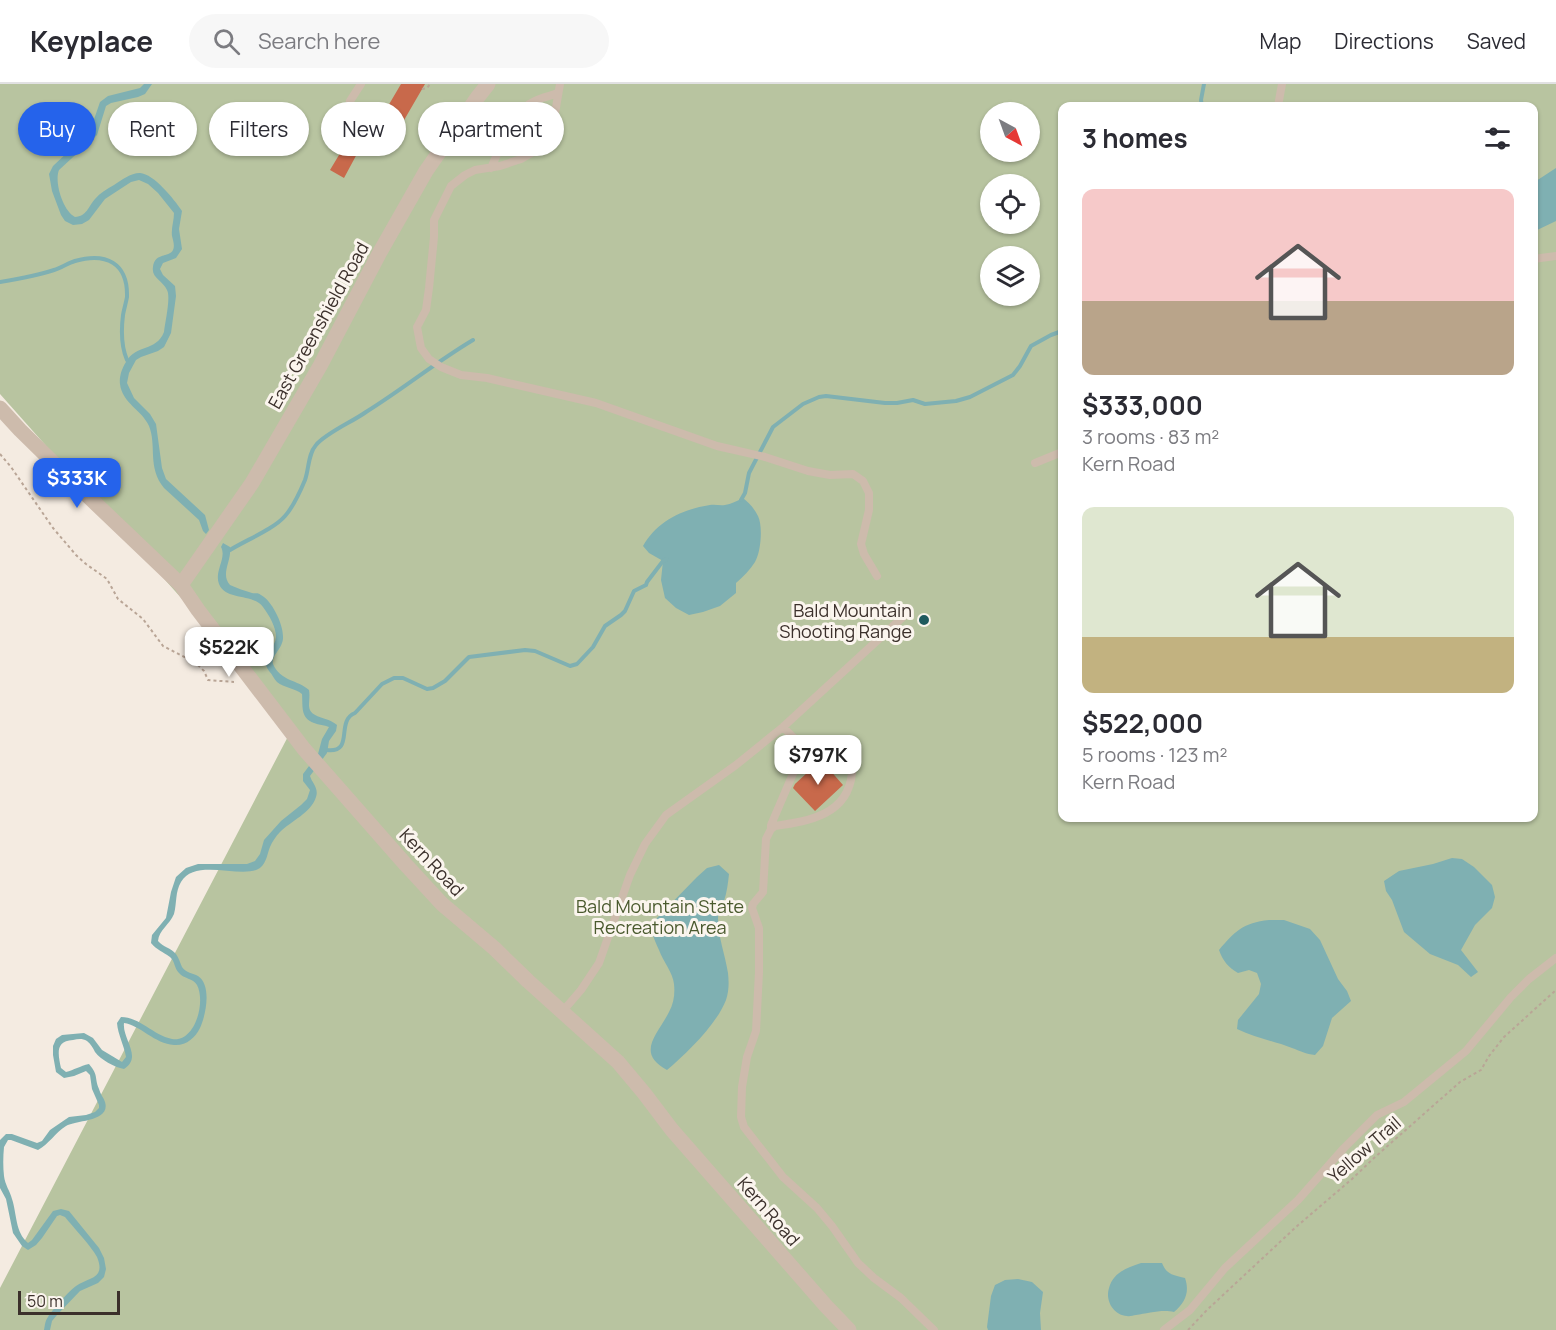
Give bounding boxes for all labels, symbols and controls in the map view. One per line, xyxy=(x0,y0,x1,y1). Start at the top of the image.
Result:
search box xyxy=(189,14,609,68)
text: Keyplace xyxy=(30,22,153,60)
icon: search xyxy=(210,25,243,58)
text: Search here xyxy=(258,26,380,56)
text: Map xyxy=(1260,27,1301,55)
text: Directions xyxy=(1334,27,1434,55)
text: Saved xyxy=(1467,27,1526,55)
chip: Buy xyxy=(18,102,96,156)
chip: Rent xyxy=(108,102,197,156)
chip: Filters xyxy=(209,102,309,156)
chip: New xyxy=(321,102,406,156)
chip: Apartment xyxy=(418,102,564,156)
north arrow xyxy=(980,102,1040,162)
map controls xyxy=(980,102,1040,306)
text: 3 homes xyxy=(1082,120,1188,156)
icon: filters xyxy=(1481,122,1514,155)
button: locate xyxy=(980,174,1040,234)
icon: home xyxy=(1244,228,1352,336)
street label: East Greenshield Road xyxy=(262,237,374,413)
button: layers xyxy=(980,246,1040,306)
text: $333,000 xyxy=(1082,387,1203,423)
text: 3 rooms · 83 m² xyxy=(1082,423,1219,450)
text: Kern Road xyxy=(1082,450,1175,477)
pin: $333K xyxy=(35,458,119,509)
text: $333K xyxy=(47,464,107,491)
icon: home xyxy=(1244,546,1352,654)
place label: Bald Mountain Shooting Range xyxy=(779,598,912,643)
marker: Bald Mountain Shooting Range xyxy=(917,613,931,627)
pin: $522K xyxy=(187,627,271,678)
text: $522K xyxy=(199,633,259,660)
text: $522,000 xyxy=(1082,705,1203,741)
pin: $797K xyxy=(776,735,860,786)
text: $797K xyxy=(788,741,848,768)
text: 5 rooms · 123 m² xyxy=(1082,741,1227,768)
text: Kern Road xyxy=(1082,768,1175,795)
street label: Kern Road xyxy=(395,823,469,901)
park label: Bald Mountain State Recreation Area xyxy=(576,894,744,939)
street label: Yellow Trail xyxy=(1322,1111,1406,1187)
street label: Kern Road xyxy=(732,1171,806,1251)
scale bar xyxy=(18,1288,120,1316)
text: 50 m xyxy=(27,1290,63,1312)

